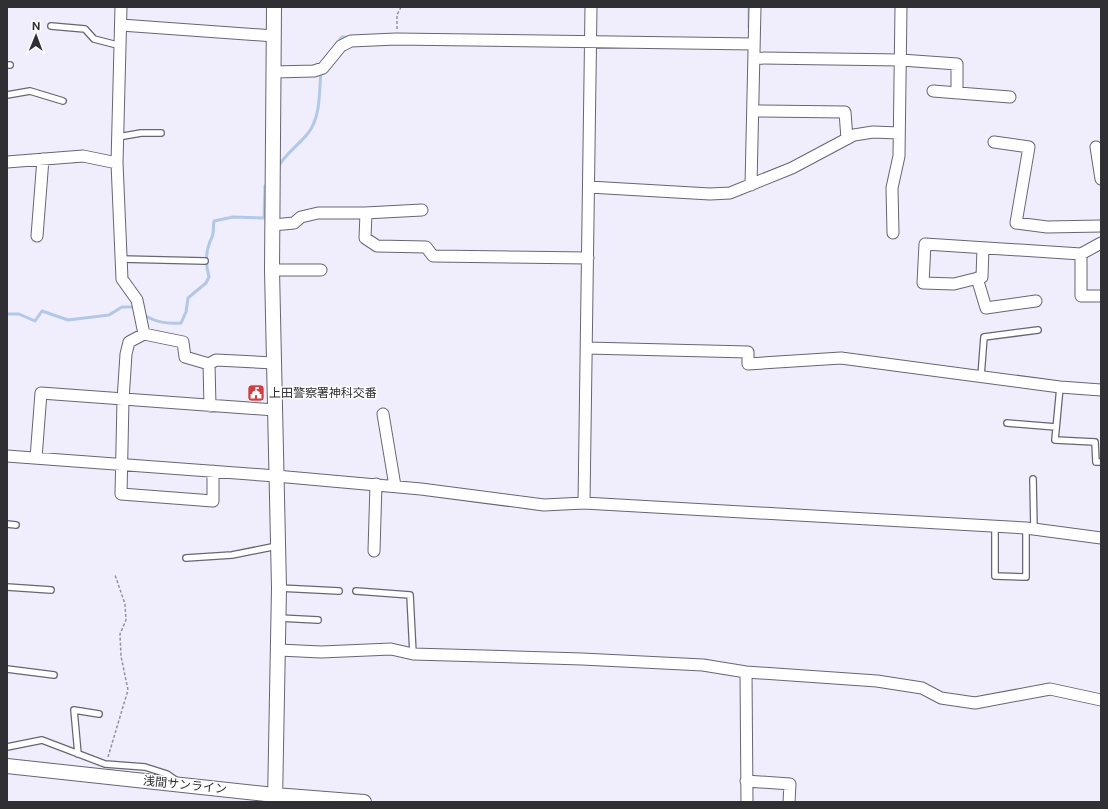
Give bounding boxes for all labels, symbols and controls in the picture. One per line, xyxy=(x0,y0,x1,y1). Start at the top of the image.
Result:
north arrow xyxy=(16,16,56,56)
text: N xyxy=(32,20,41,32)
public building icon: 上田警察署神科交番 xyxy=(246,383,266,403)
place label: 上田警察署神科交番 xyxy=(269,386,377,400)
street label: 浅間サンライン xyxy=(142,774,228,796)

